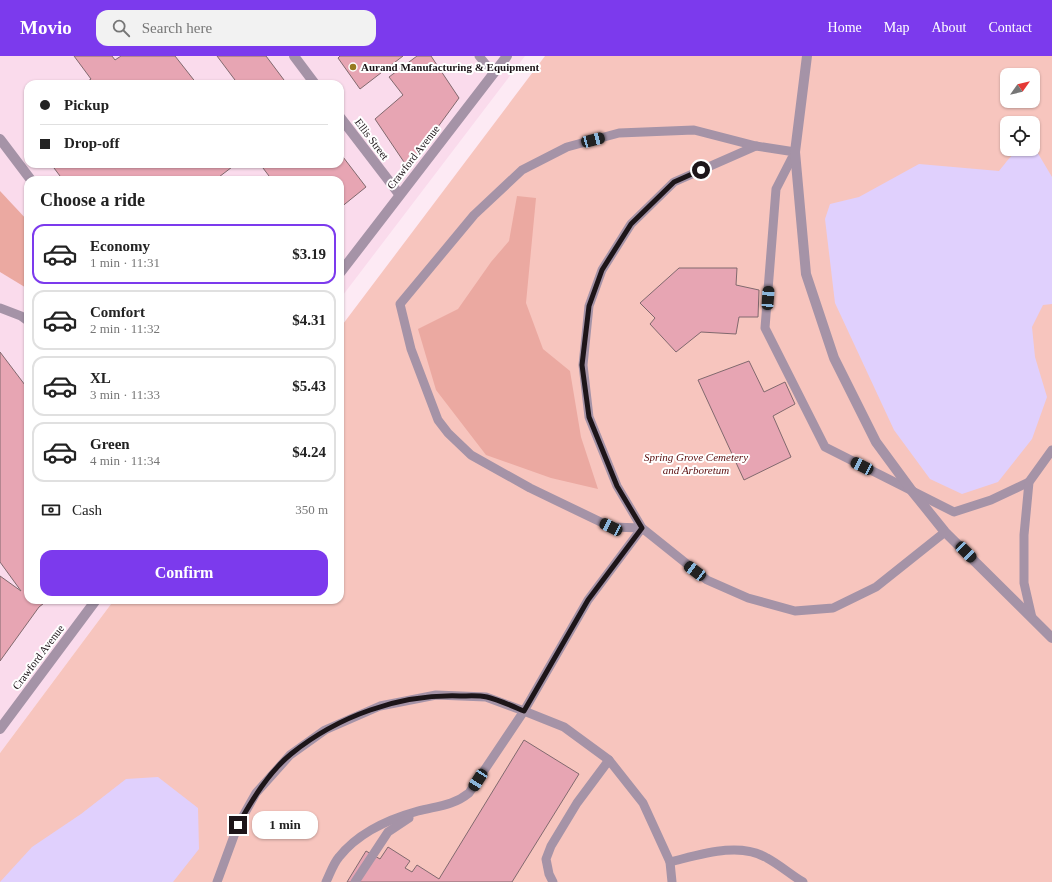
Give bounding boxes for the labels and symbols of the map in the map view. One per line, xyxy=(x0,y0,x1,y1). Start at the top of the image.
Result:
place label: Aurand Manufacturing & Equipment xyxy=(361,61,540,73)
marker: Aurand Manufacturing & Equipment xyxy=(348,62,358,72)
north arrow xyxy=(1000,68,1040,108)
street label: Ellis Street xyxy=(353,116,391,162)
street label: Crawford Avenue xyxy=(384,123,442,191)
car xyxy=(580,131,606,149)
route start xyxy=(692,161,710,179)
car xyxy=(761,286,775,310)
park label: Spring Grove Cemetery and Arboretum xyxy=(644,451,748,476)
car xyxy=(849,455,875,477)
car xyxy=(598,516,624,538)
car xyxy=(953,539,979,565)
car xyxy=(682,559,708,583)
street label: Crawford Avenue xyxy=(10,622,66,692)
car xyxy=(466,767,490,793)
callout: 1 min xyxy=(252,811,318,839)
route end xyxy=(229,816,247,834)

